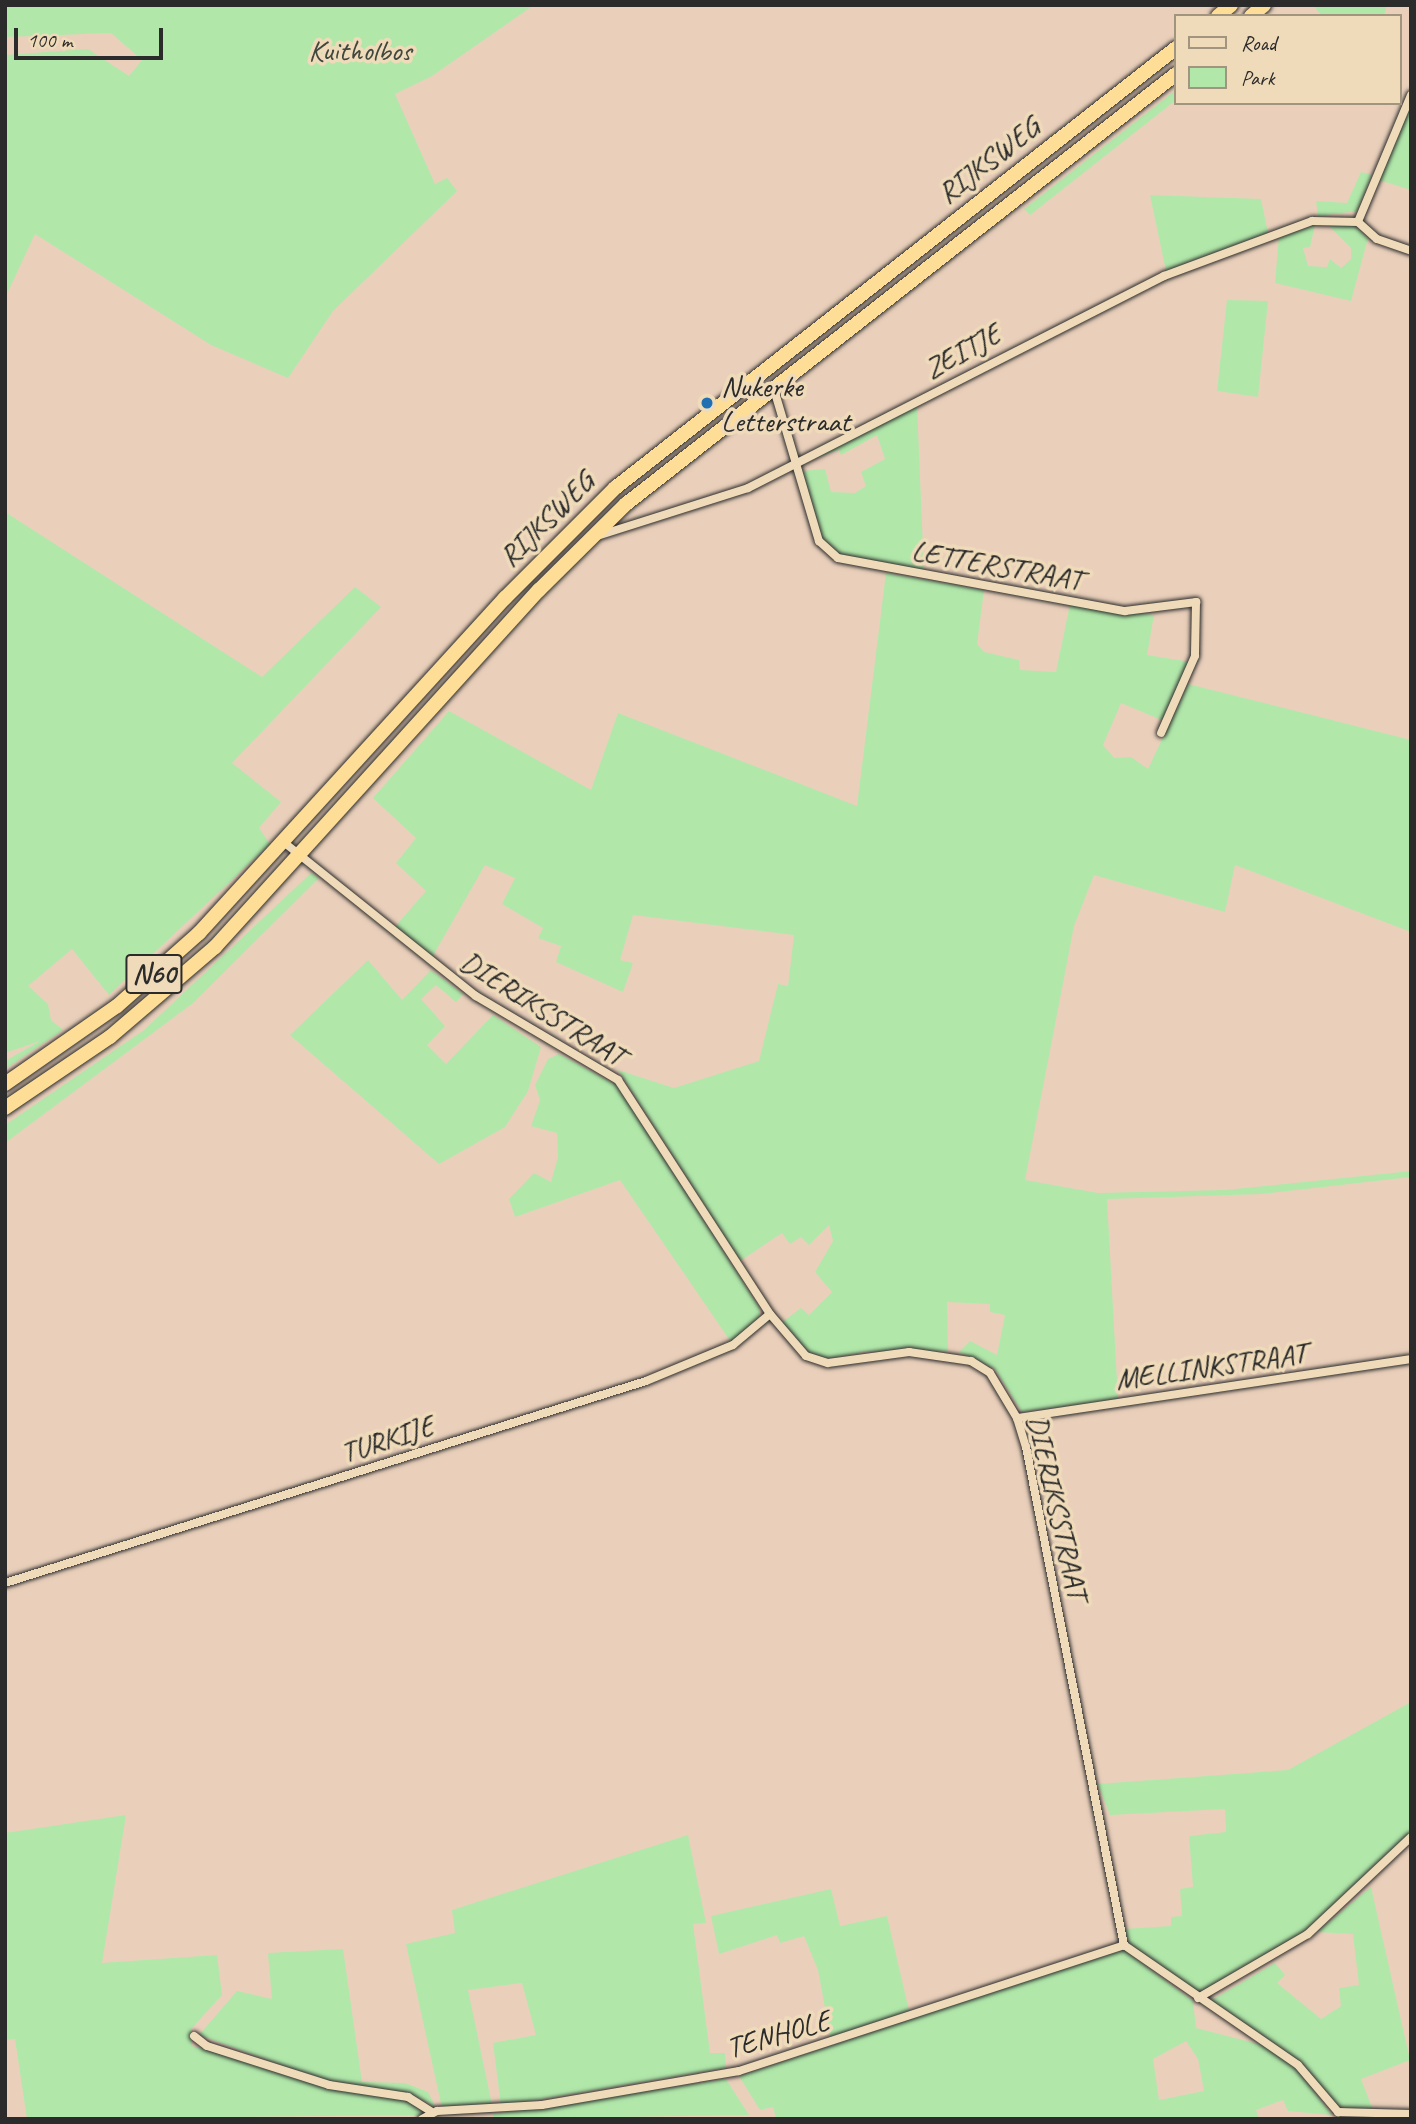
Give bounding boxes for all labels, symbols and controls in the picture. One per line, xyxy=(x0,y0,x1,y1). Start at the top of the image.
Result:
scale bar xyxy=(18,14,166,58)
legend xyxy=(1174,14,1402,105)
text: 100 m xyxy=(27,27,72,53)
text: Road xyxy=(1241,30,1276,56)
park label: Kuitholbos xyxy=(309,32,411,68)
text: Park xyxy=(1241,65,1274,91)
street label: RIJKSWEG xyxy=(930,109,1046,211)
street label: ZEITJE xyxy=(917,315,1007,387)
place label: Nukerke Letterstraat xyxy=(721,368,850,438)
marker: Nukerke Letterstraat xyxy=(699,395,715,411)
street label: RIJKSWEG xyxy=(491,464,601,574)
street label: LETTERSTRAAT xyxy=(909,532,1085,598)
street label: DIERIKSSTRAAT xyxy=(454,943,632,1073)
road number: N60 xyxy=(124,950,184,998)
street label: MELLINKSTRAAT xyxy=(1113,1335,1309,1397)
street label: TURKIJE xyxy=(336,1407,438,1471)
street label: DIERIKSSTRAAT xyxy=(1019,1411,1097,1603)
street label: TENHOLE xyxy=(722,2002,834,2066)

